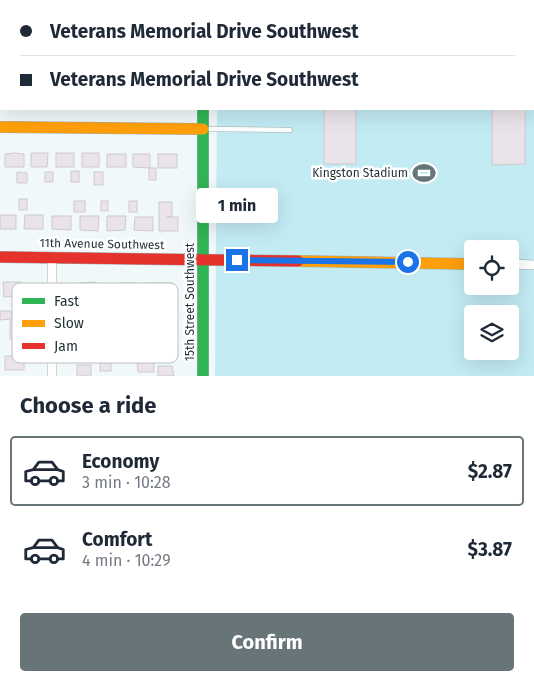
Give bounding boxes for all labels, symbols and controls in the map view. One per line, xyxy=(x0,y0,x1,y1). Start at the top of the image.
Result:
text: Veterans Memorial Drive Southwest xyxy=(50,20,359,43)
text: Veterans Memorial Drive Southwest xyxy=(50,68,359,91)
sports icon: Kingston Stadium xyxy=(411,160,437,186)
place label: Kingston Stadium xyxy=(312,166,408,180)
callout: 1 min xyxy=(196,188,278,222)
text: 1 min xyxy=(218,196,256,215)
street label: 11th Avenue Southwest xyxy=(40,236,165,252)
map controls xyxy=(464,240,519,360)
button: locate xyxy=(464,240,519,295)
street label: 15th Street Southwest xyxy=(183,242,197,361)
route end xyxy=(226,249,248,271)
route start xyxy=(397,251,419,273)
legend xyxy=(12,283,178,363)
text: Fast xyxy=(54,293,80,310)
button: layers xyxy=(464,305,519,360)
text: Slow xyxy=(54,315,84,332)
text: Jam xyxy=(54,338,78,355)
text: Choose a ride xyxy=(20,392,156,419)
icon: car xyxy=(22,449,67,494)
text: Economy xyxy=(82,450,159,473)
text: $2.87 xyxy=(468,460,512,483)
text: 3 min · 10:28 xyxy=(82,473,171,492)
icon: car xyxy=(22,527,67,572)
text: Comfort xyxy=(82,528,152,551)
text: $3.87 xyxy=(467,538,512,561)
text: 4 min · 10:29 xyxy=(82,551,171,570)
button: Confirm xyxy=(20,613,514,671)

